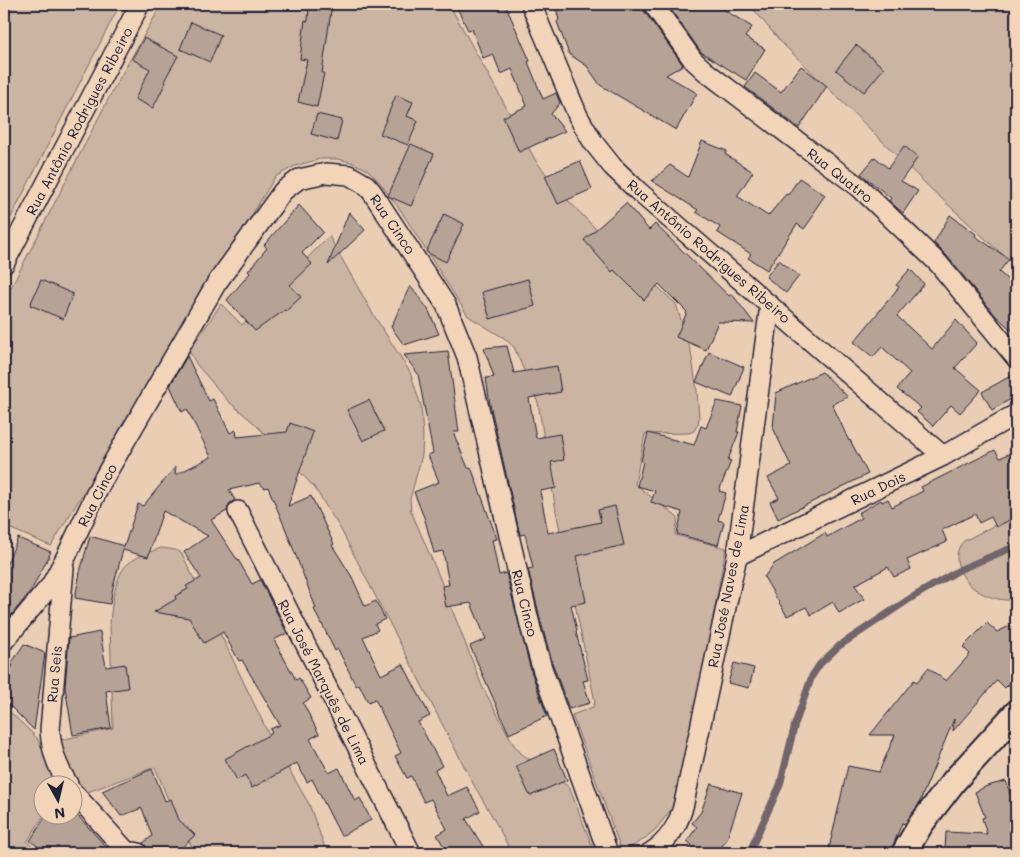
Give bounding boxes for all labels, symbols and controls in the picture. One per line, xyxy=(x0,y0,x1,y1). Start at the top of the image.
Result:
street label: Rua Antônio Rodrigues Ribeiro xyxy=(21,24,137,218)
street label: Rua Quatro xyxy=(803,143,877,207)
street label: Rua Antônio Rodrigues Ribeiro xyxy=(623,175,795,327)
street label: Rua Cinco xyxy=(366,190,420,258)
street label: Rua Cinco xyxy=(73,460,121,530)
street label: Rua Dois xyxy=(847,467,909,509)
street label: Rua José Naves de Lima xyxy=(703,503,753,669)
street label: Rua Cinco xyxy=(508,568,542,638)
street label: Rua José Marquês de Lima xyxy=(274,596,374,768)
street label: Rua Seis xyxy=(42,645,66,703)
north arrow xyxy=(32,774,82,824)
text: N xyxy=(53,803,66,824)

